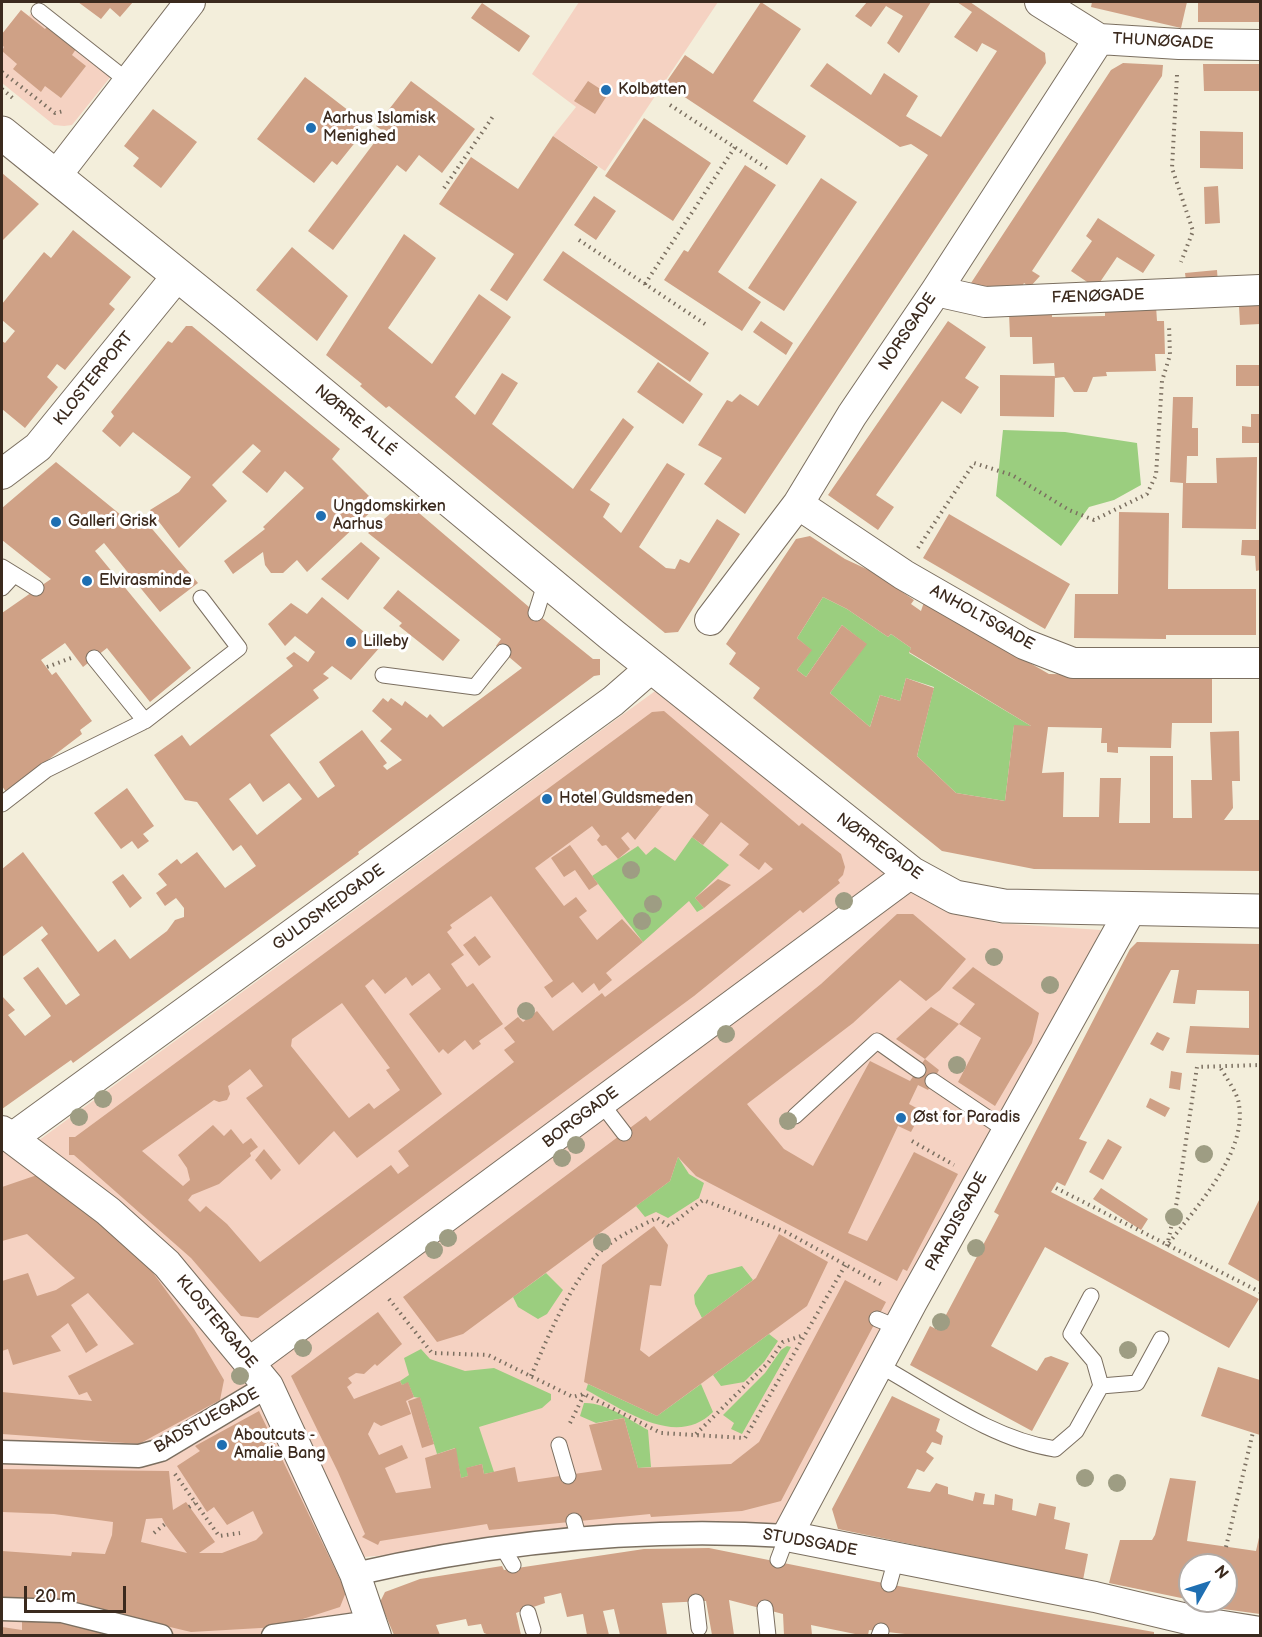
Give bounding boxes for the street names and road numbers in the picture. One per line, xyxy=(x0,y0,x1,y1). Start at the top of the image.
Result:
street label: THUNØGADE xyxy=(1112,30,1214,54)
street label: FÆNØGADE xyxy=(1051,286,1145,308)
street label: NORSGADE xyxy=(875,290,941,374)
street label: KLOSTERPORT xyxy=(50,328,138,430)
street label: NØRRE ALLÉ xyxy=(310,381,400,461)
street label: ANHOLTSGADE xyxy=(926,581,1038,655)
street label: NØRREGADE xyxy=(832,809,926,885)
street label: GULDSMEDGADE xyxy=(269,861,389,955)
street label: BORGGADE xyxy=(539,1083,623,1153)
street label: PARADISGADE xyxy=(922,1169,992,1275)
street label: KLOSTERGADE xyxy=(171,1271,261,1373)
street label: BADSTUEGADE xyxy=(151,1384,263,1458)
street label: STUDSGADE xyxy=(761,1525,859,1561)

